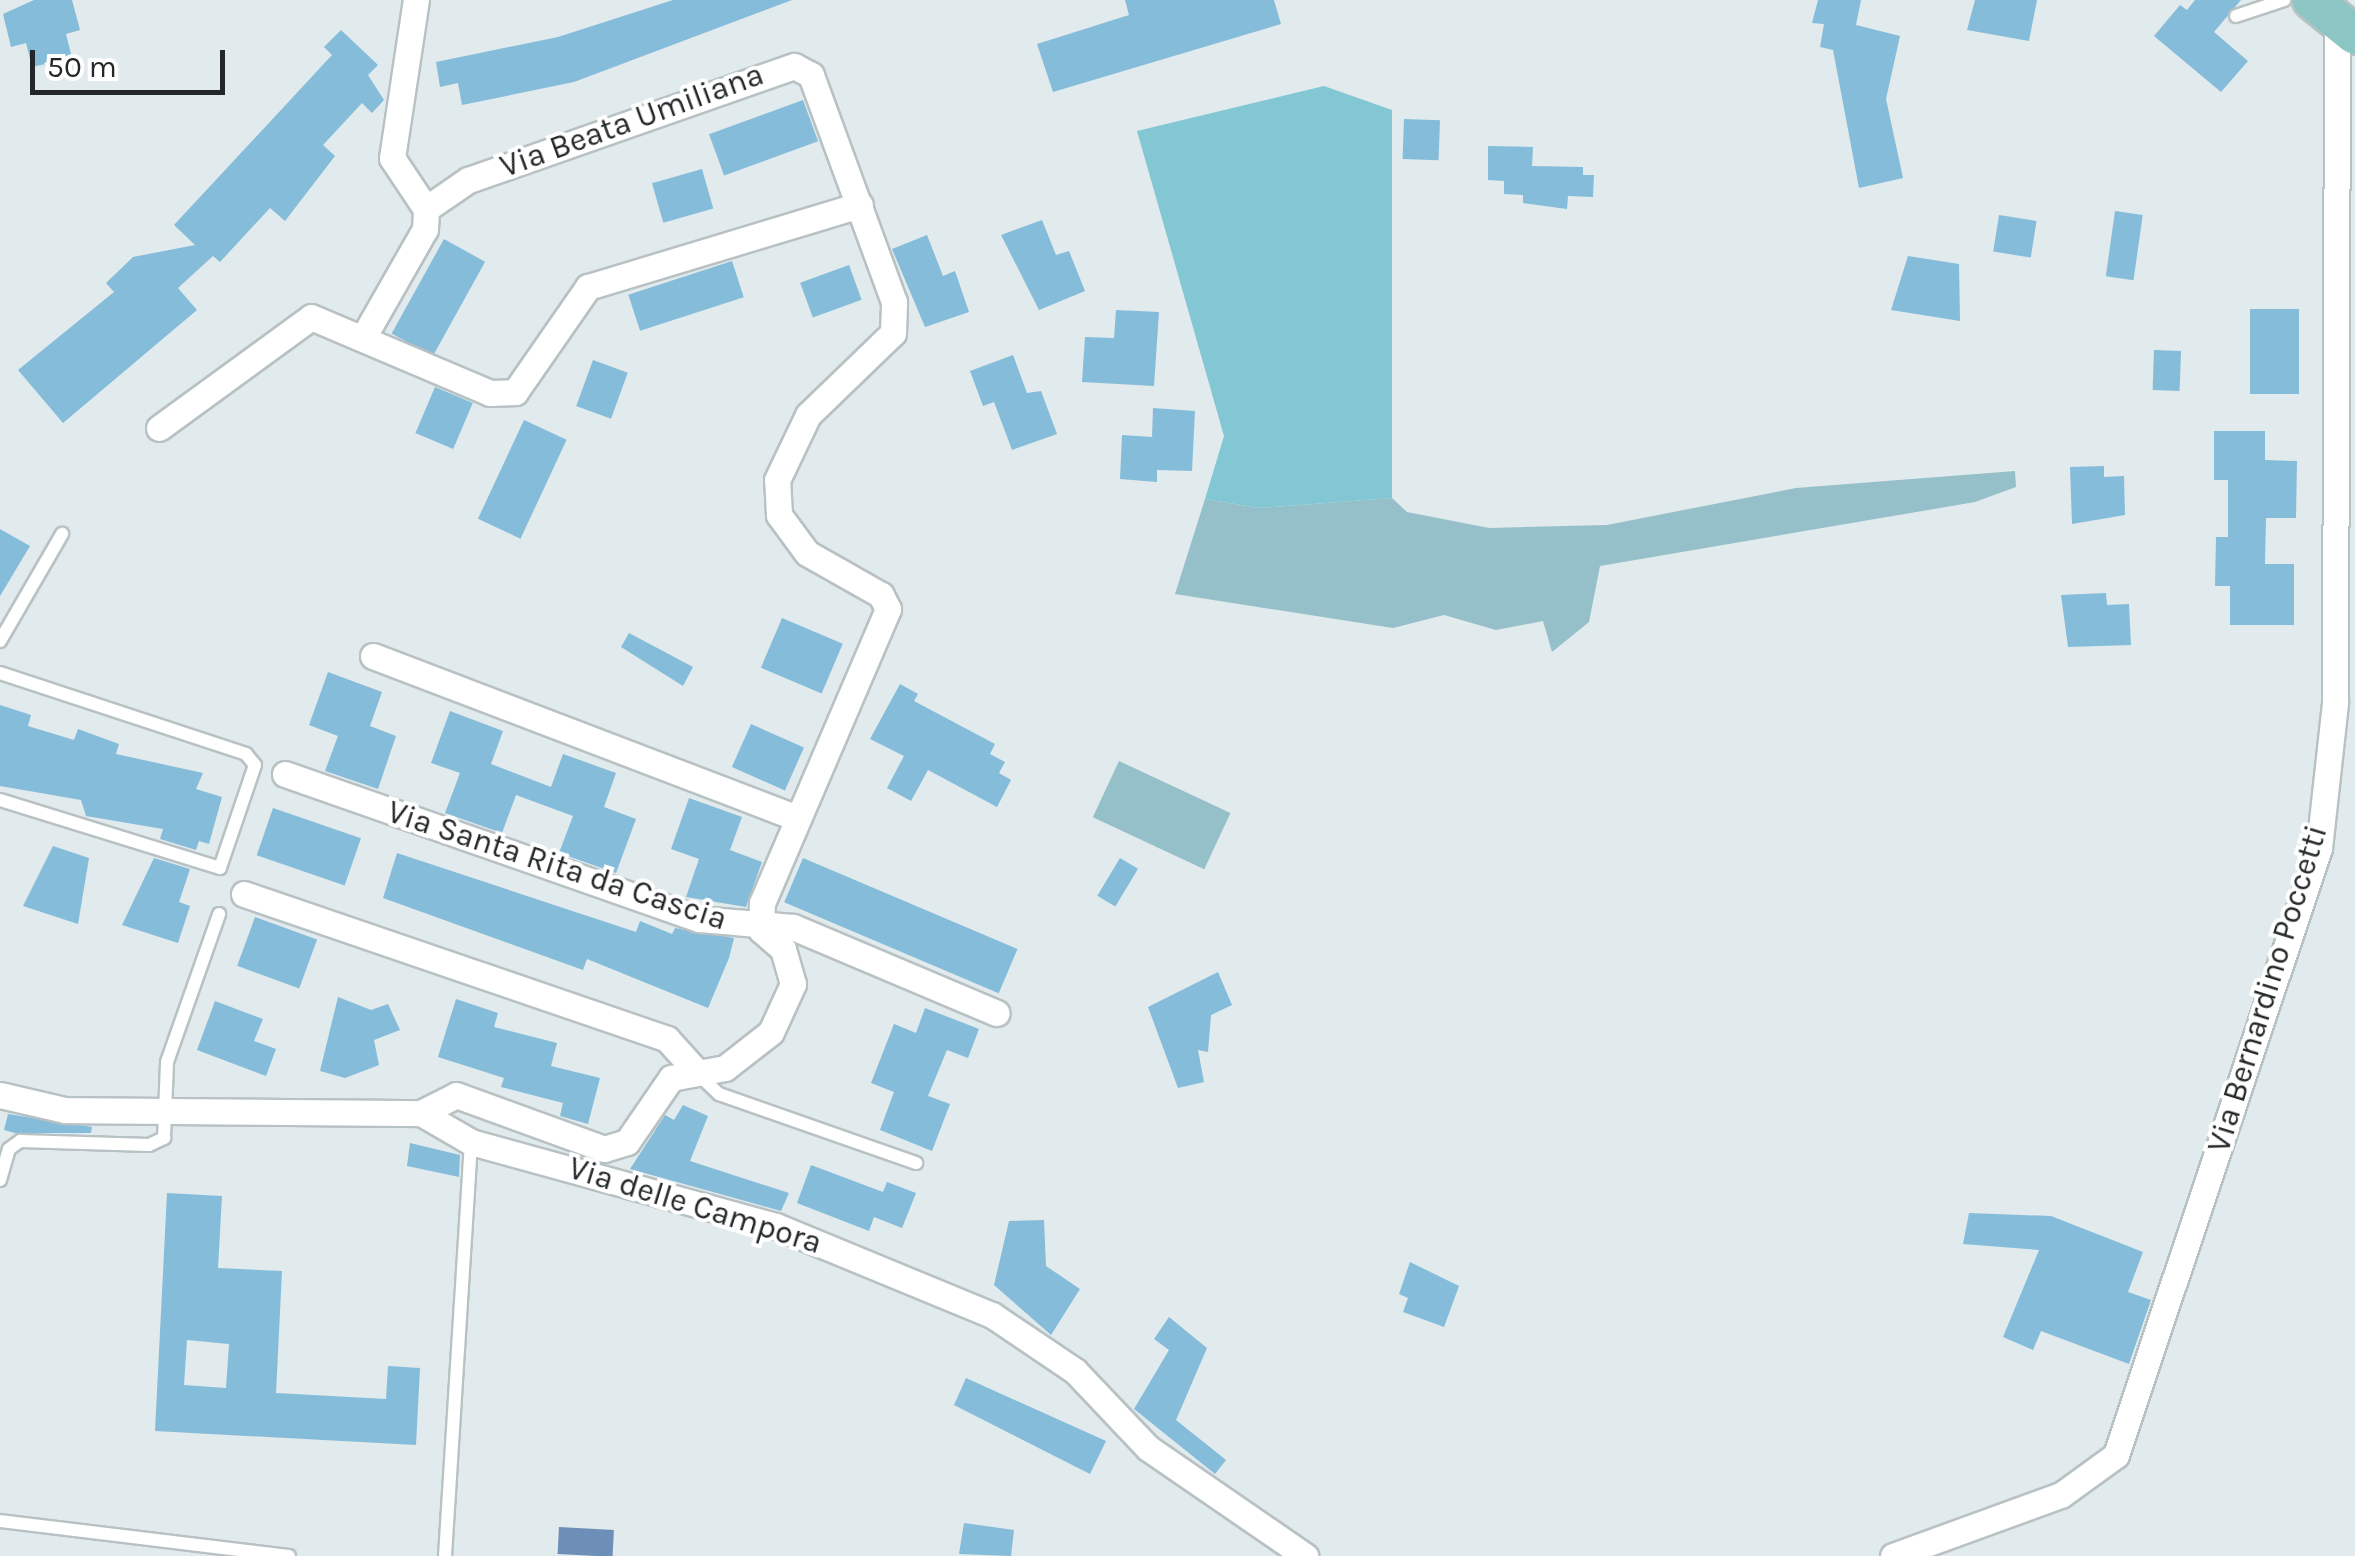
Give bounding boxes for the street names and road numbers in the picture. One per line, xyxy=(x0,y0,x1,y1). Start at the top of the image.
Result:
street label: Via Beata Umiliana xyxy=(495,56,769,186)
street label: Via Santa Rita da Cascia xyxy=(382,793,732,939)
street label: Via Bernardino Poccetti xyxy=(2200,821,2336,1157)
street label: Via delle Campora xyxy=(564,1149,826,1263)

